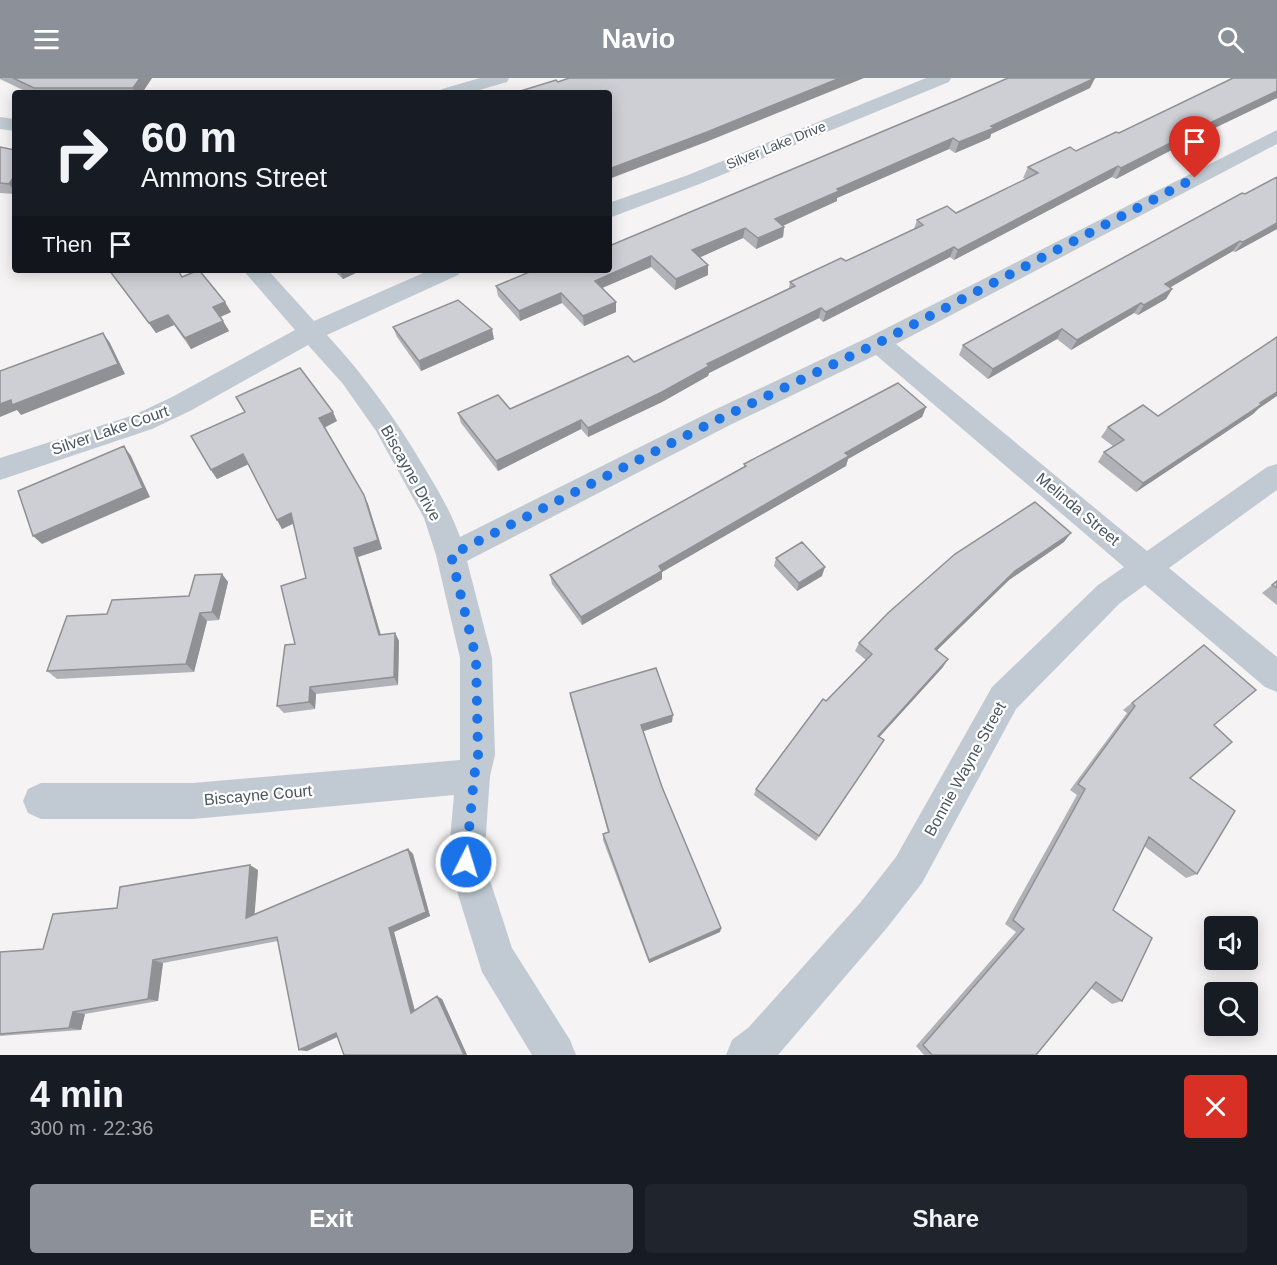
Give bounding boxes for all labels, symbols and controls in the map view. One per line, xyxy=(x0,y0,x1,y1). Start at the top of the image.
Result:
icon: menu xyxy=(30,23,63,56)
icon: search xyxy=(1214,23,1247,56)
text: Navio xyxy=(602,24,675,54)
icon: right xyxy=(42,114,120,192)
text: 60 m xyxy=(141,114,237,161)
pin xyxy=(1169,116,1220,178)
street label: Silver Lake Drive xyxy=(724,118,828,172)
icon: arrive xyxy=(1178,125,1211,158)
text: Ammons Street xyxy=(141,163,327,193)
icon: arrive xyxy=(104,228,137,261)
text: Then xyxy=(42,232,92,257)
street label: Silver Lake Court xyxy=(49,402,171,458)
street label: Biscayne Drive xyxy=(378,422,444,524)
street label: Melinda Street xyxy=(1033,469,1123,549)
street label: Bonnie Wayne Street xyxy=(921,699,1009,839)
street label: Biscayne Court xyxy=(203,782,313,808)
position arrow xyxy=(434,830,498,894)
map controls xyxy=(1204,916,1258,1036)
button: sound xyxy=(1204,916,1258,970)
button: search xyxy=(1204,982,1258,1036)
text: 4 min xyxy=(30,1074,124,1115)
button: close xyxy=(1184,1075,1247,1138)
text: 300 m · 22:36 xyxy=(30,1117,153,1139)
button: Exit xyxy=(30,1184,633,1253)
button: Share xyxy=(645,1184,1247,1253)

